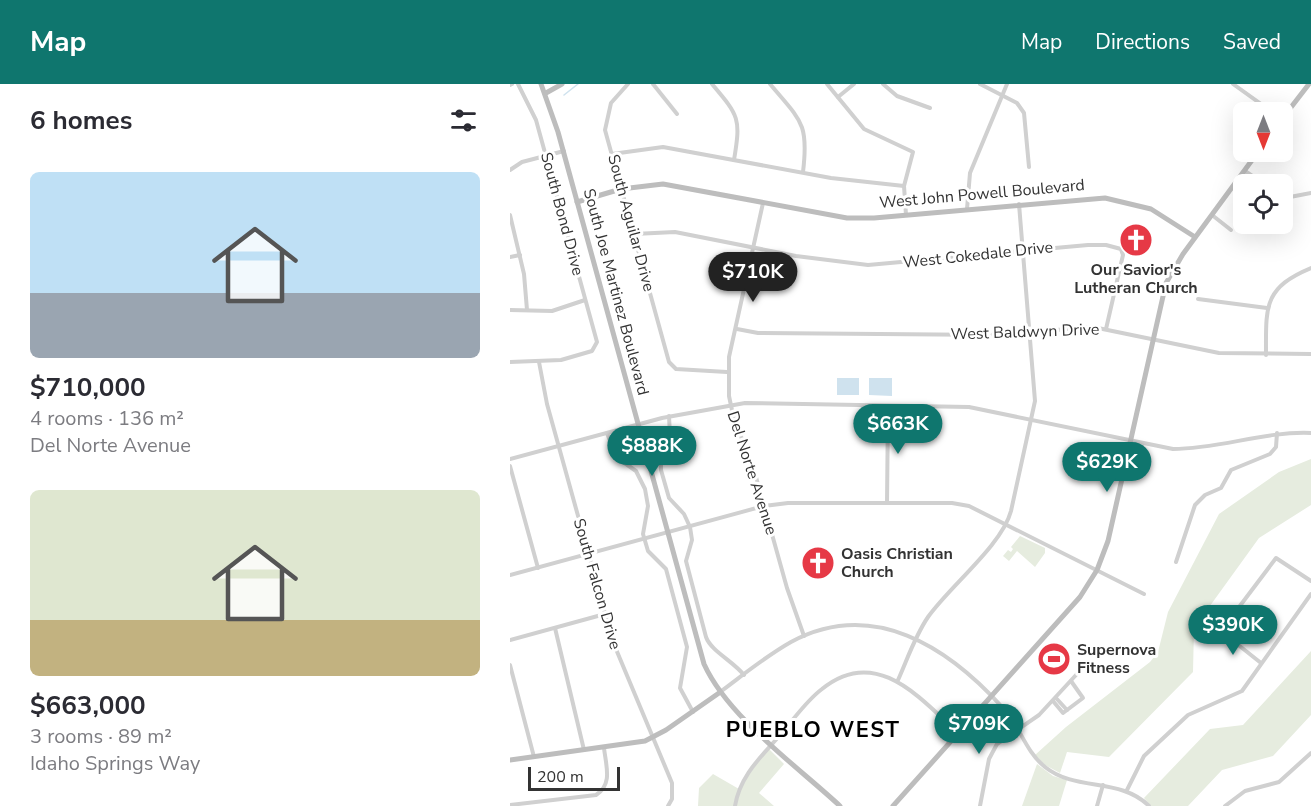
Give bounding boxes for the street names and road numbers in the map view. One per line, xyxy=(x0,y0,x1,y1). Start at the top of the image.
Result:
street label: South Bond Drive xyxy=(535,150,589,278)
street label: South Aguilar Drive xyxy=(602,152,660,294)
street label: West John Powell Boulevard xyxy=(878,174,1086,214)
street label: South Joe Martinez Boulevard xyxy=(578,186,654,398)
street label: West Cokedale Drive xyxy=(902,236,1054,274)
street label: West Baldwyn Drive xyxy=(950,318,1100,346)
street label: Del Norte Avenue xyxy=(722,408,782,538)
street label: South Falcon Drive xyxy=(568,516,626,652)

